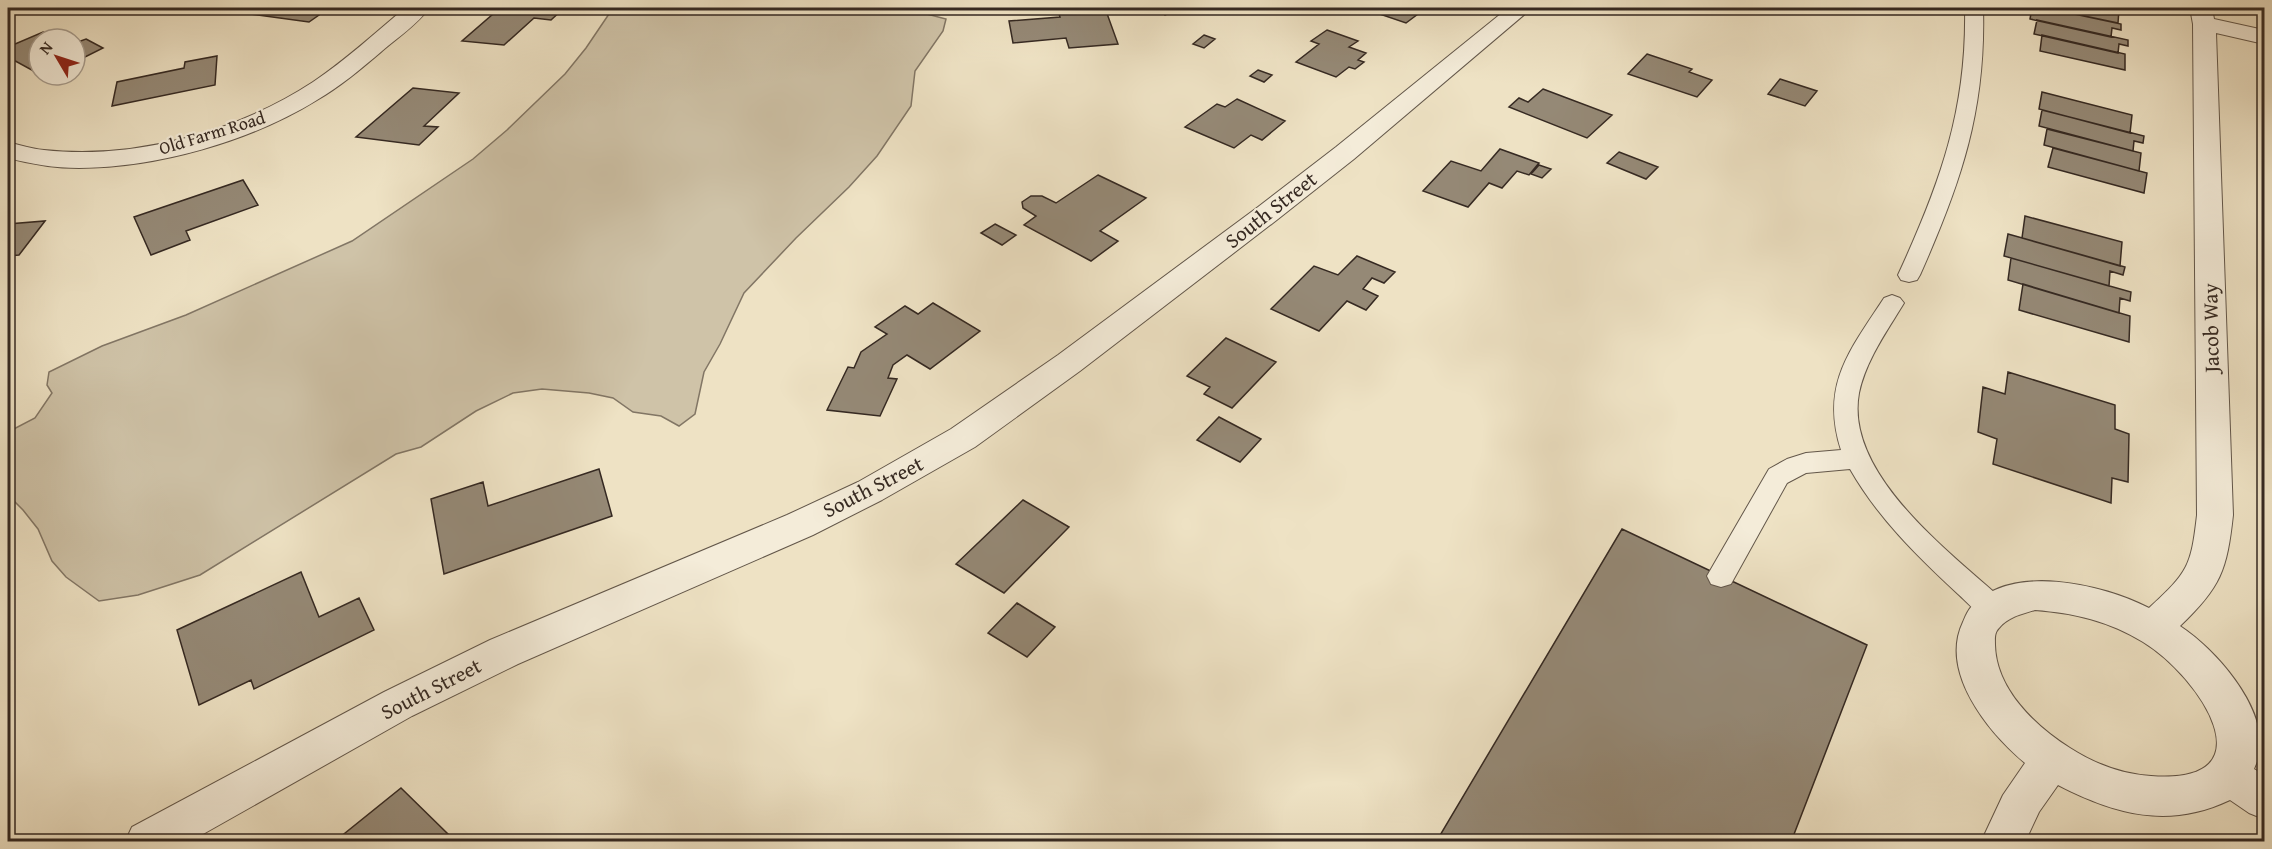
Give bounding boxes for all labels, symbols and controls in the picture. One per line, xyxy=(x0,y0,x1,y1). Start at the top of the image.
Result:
north arrow xyxy=(27,27,87,87)
text: N xyxy=(33,36,58,59)
street label: Old Farm Road xyxy=(155,103,269,161)
street label: South Street xyxy=(1218,163,1324,255)
street label: Jacob Way xyxy=(2194,282,2227,376)
street label: South Street xyxy=(817,448,929,525)
street label: South Street xyxy=(375,650,487,727)

